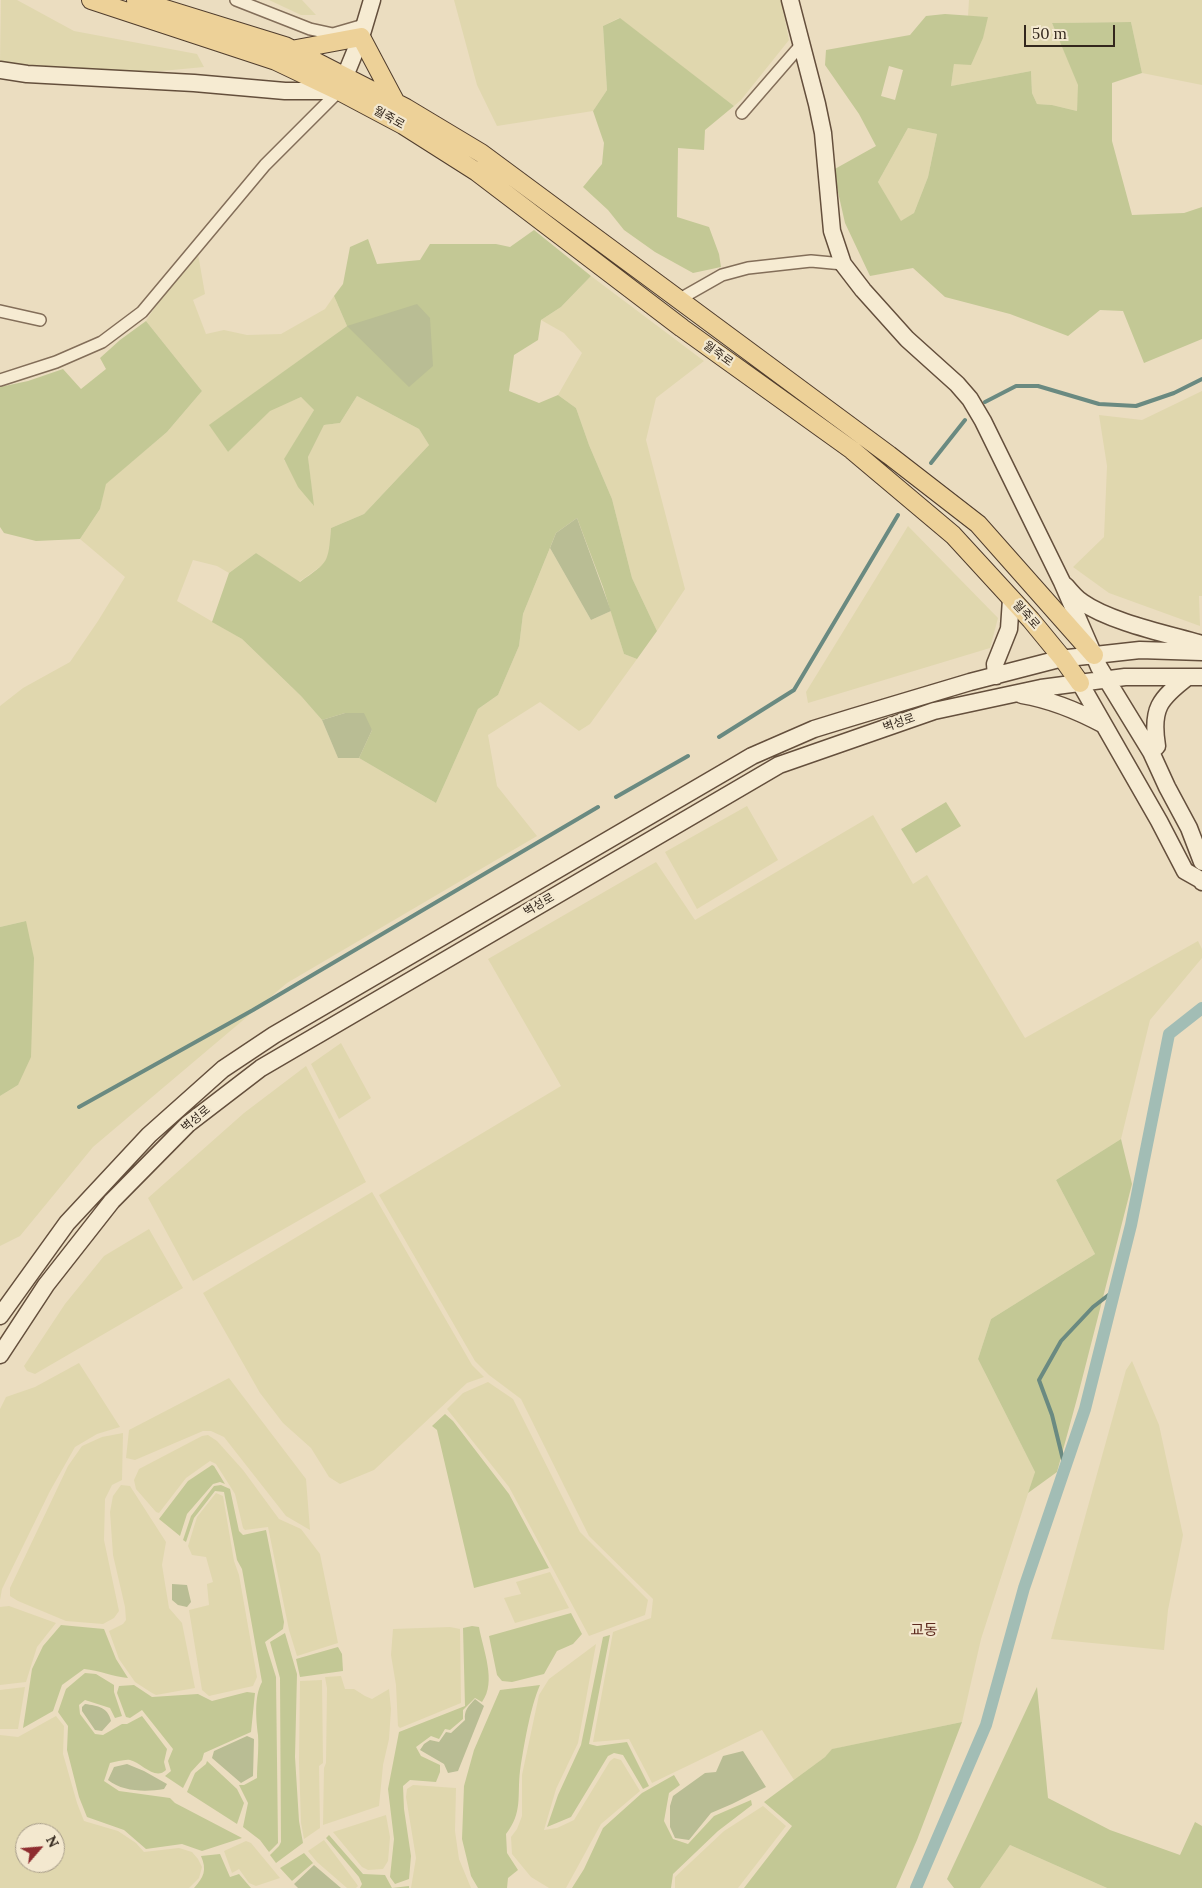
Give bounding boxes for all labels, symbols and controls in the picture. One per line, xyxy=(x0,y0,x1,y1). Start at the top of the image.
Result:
scale bar xyxy=(1027,15,1118,47)
text: 50 m xyxy=(1032,24,1067,43)
street label: 월죽로 xyxy=(371,104,407,132)
street label: 월죽로 xyxy=(700,338,736,370)
street label: 월죽로 xyxy=(1010,598,1042,632)
street label: 벽성로 xyxy=(881,711,917,735)
street label: 벽성로 xyxy=(521,890,557,920)
street label: 벽성로 xyxy=(179,1103,213,1135)
district label: 교동 xyxy=(910,1622,938,1640)
north arrow xyxy=(15,1823,65,1873)
text: N xyxy=(42,1833,63,1851)

